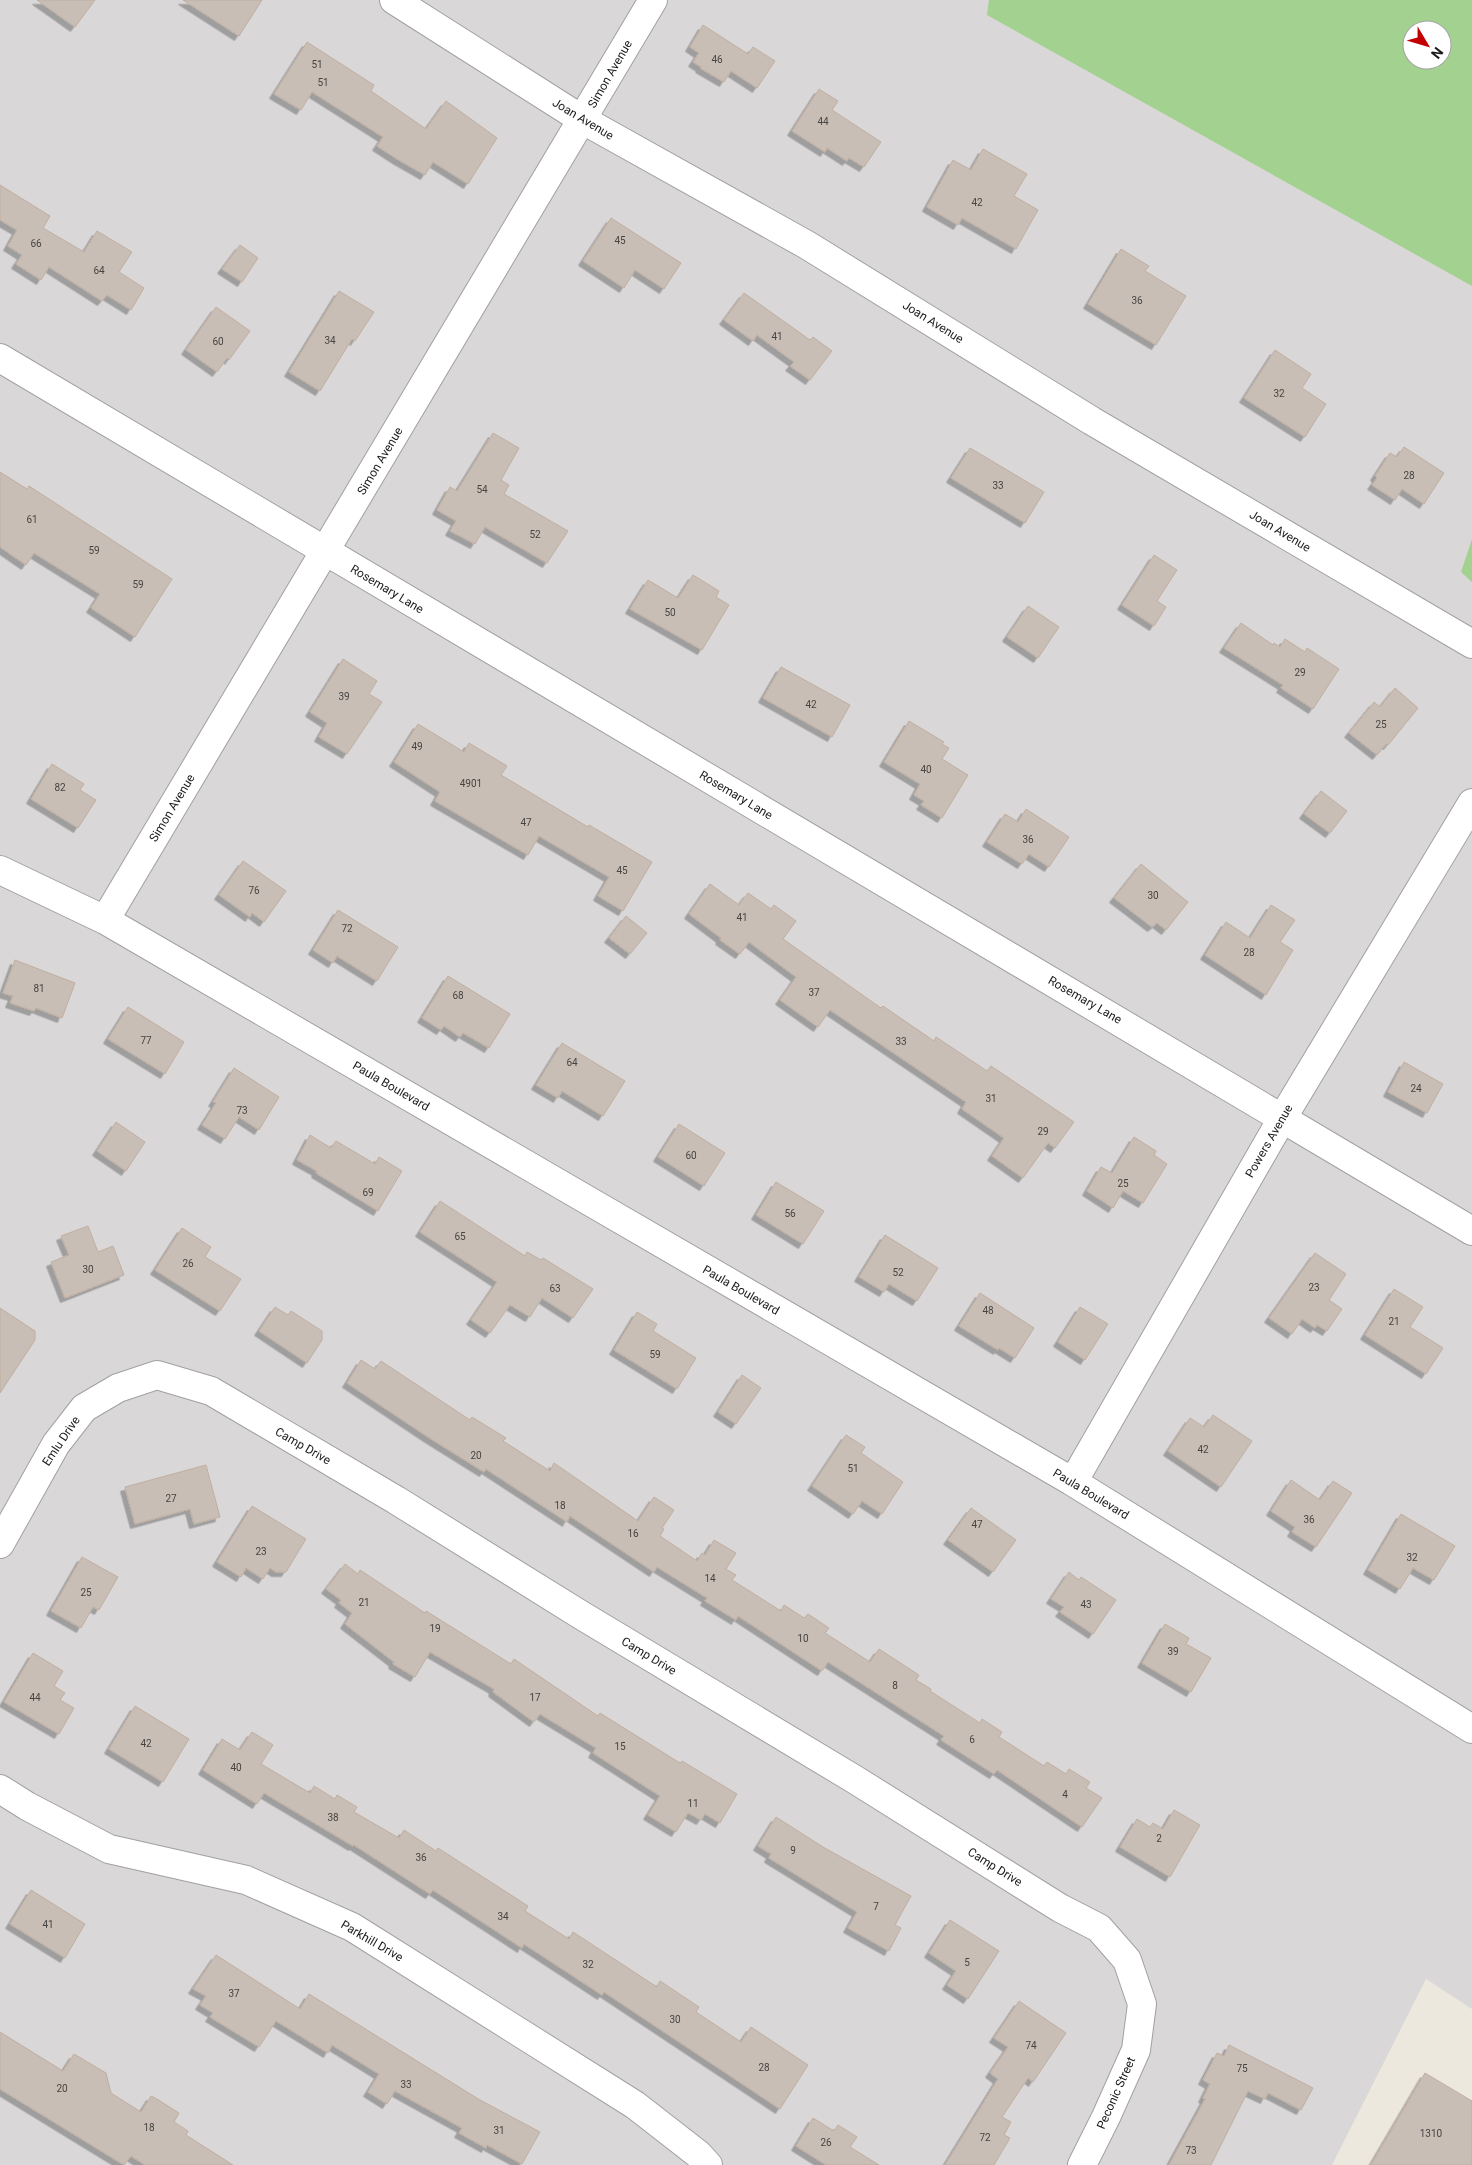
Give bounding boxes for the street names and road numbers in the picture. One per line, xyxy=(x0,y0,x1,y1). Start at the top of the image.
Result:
street label: Simon Avenue xyxy=(585,37,635,111)
street label: Joan Avenue xyxy=(550,95,616,143)
street label: Joan Avenue xyxy=(900,298,966,346)
street label: Simon Avenue xyxy=(354,425,406,497)
street label: Joan Avenue xyxy=(1247,507,1313,555)
street label: Rosemary Lane xyxy=(348,562,426,616)
street label: Rosemary Lane xyxy=(697,768,775,822)
street label: Simon Avenue xyxy=(146,772,198,844)
street label: Rosemary Lane xyxy=(1046,973,1124,1027)
street label: Paula Boulevard xyxy=(350,1058,432,1114)
street label: Powers Avenue xyxy=(1242,1102,1296,1180)
street label: Paula Boulevard xyxy=(700,1262,782,1318)
street label: Emlu Drive xyxy=(39,1414,83,1468)
street label: Camp Drive xyxy=(273,1425,333,1467)
street label: Paula Boulevard xyxy=(1050,1466,1132,1522)
street label: Camp Drive xyxy=(619,1634,679,1678)
street label: Camp Drive xyxy=(965,1845,1025,1889)
street label: Parkhill Drive xyxy=(338,1918,406,1964)
street label: Peconic Street xyxy=(1094,2055,1138,2131)

